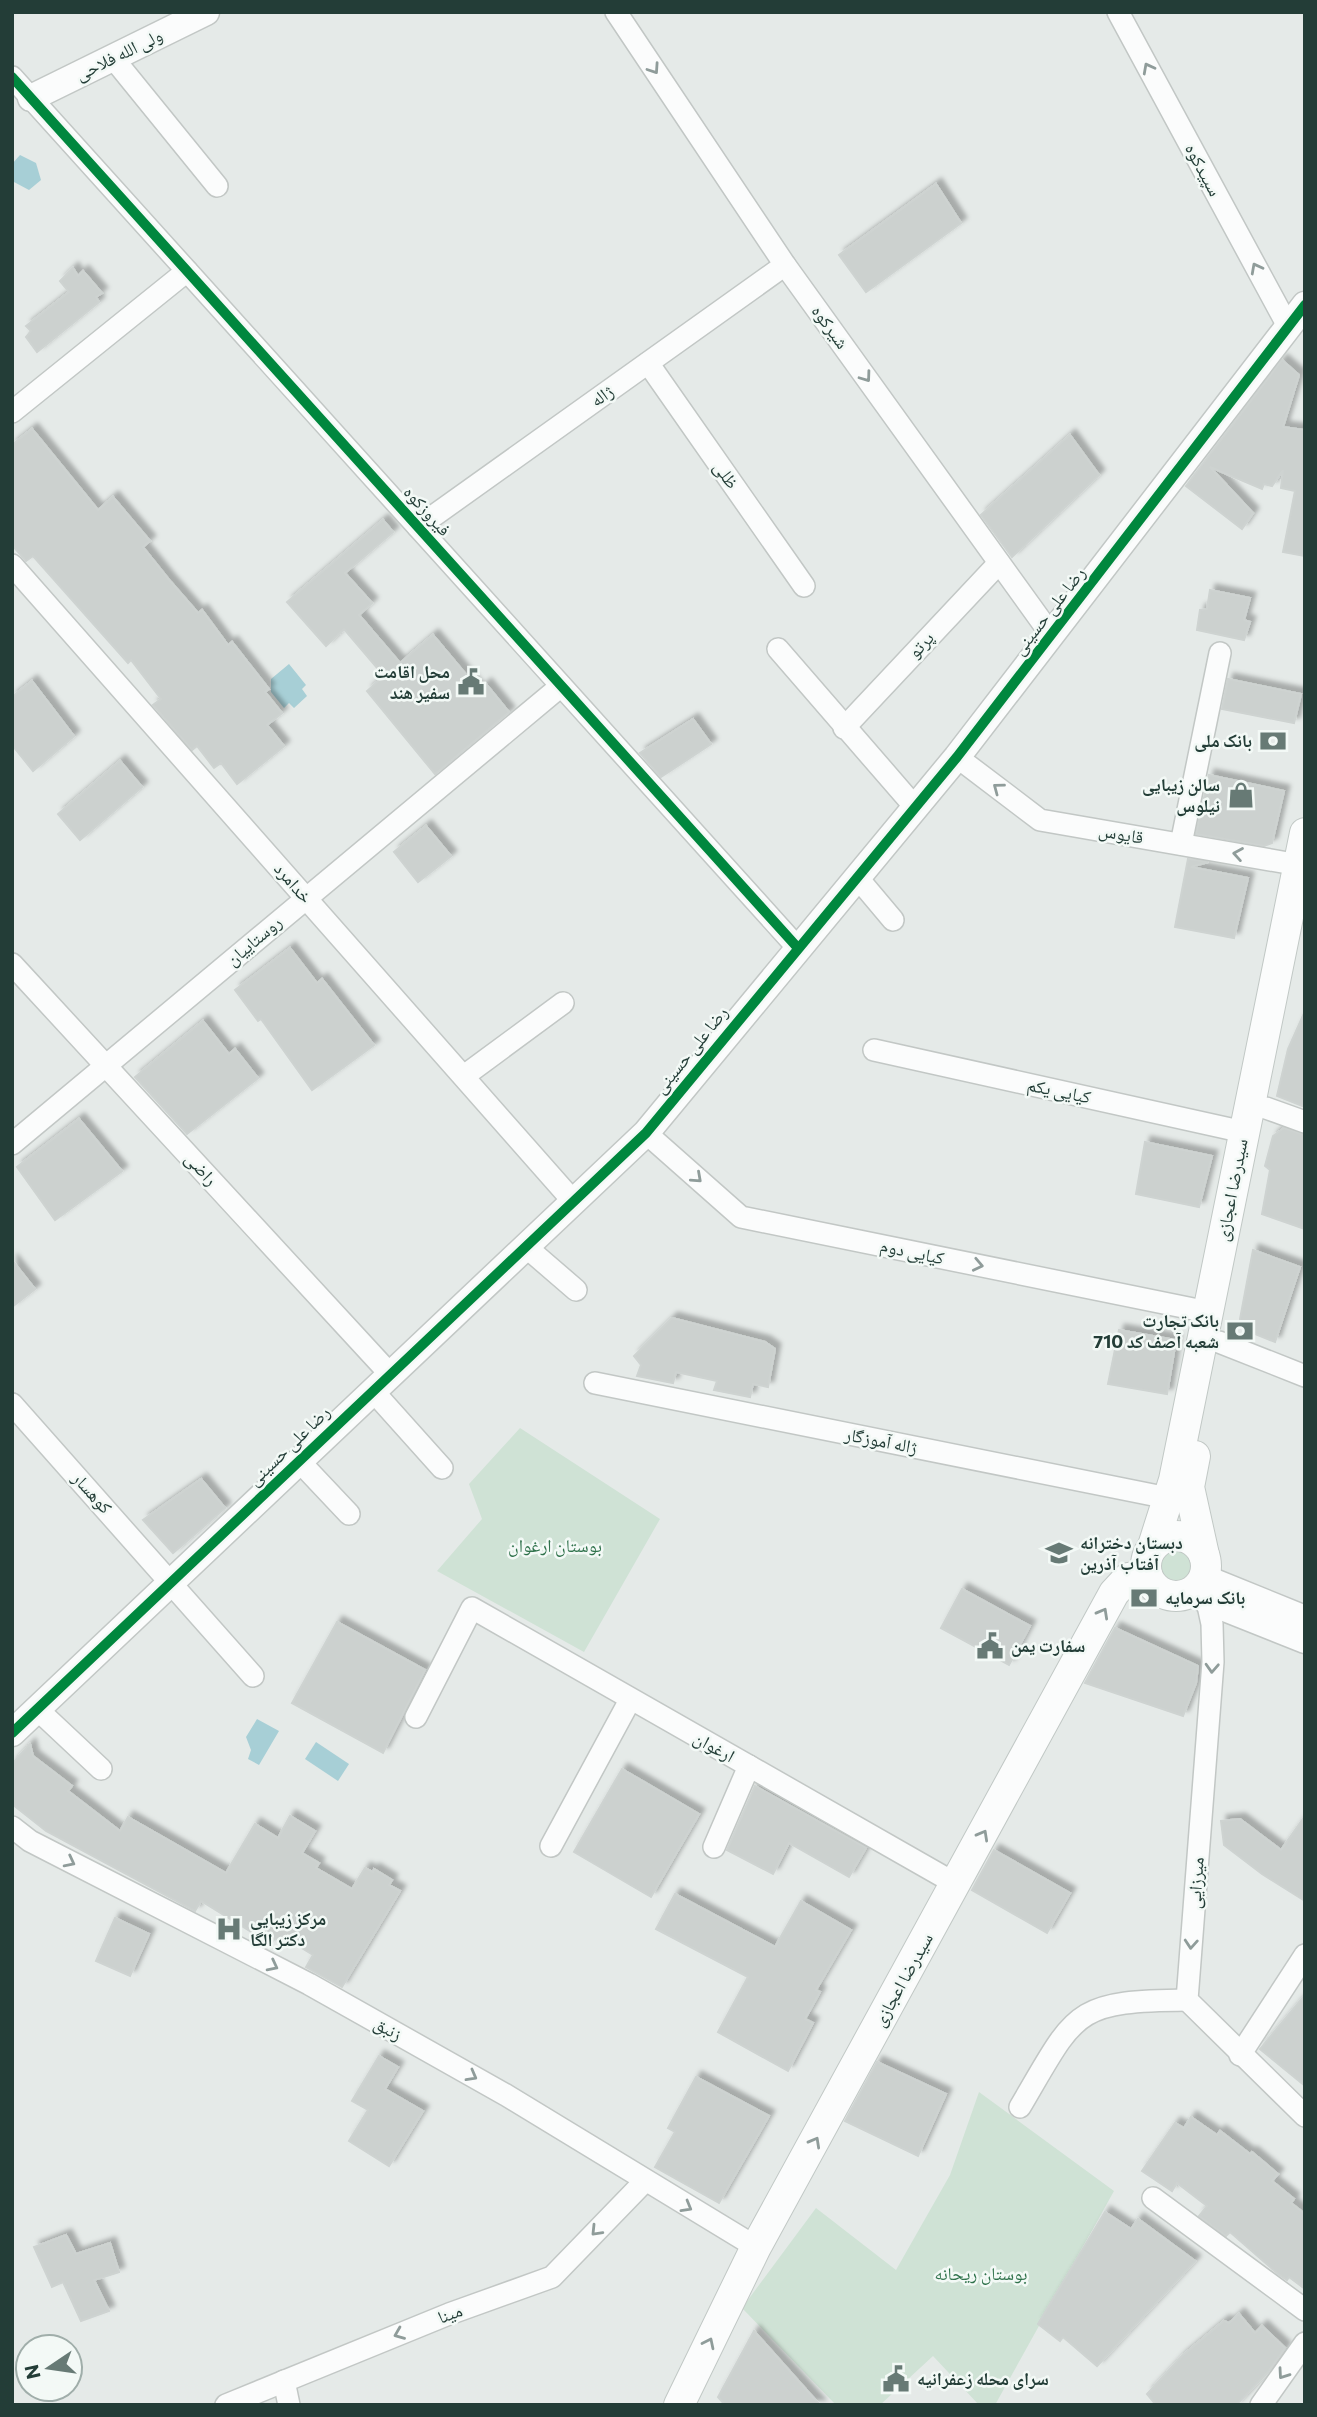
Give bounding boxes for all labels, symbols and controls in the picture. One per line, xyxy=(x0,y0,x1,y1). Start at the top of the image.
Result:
street label: ولی‌ الله فلاحی xyxy=(71,24,166,86)
one-way arrow xyxy=(646,61,658,74)
one-way arrow xyxy=(1142,62,1156,75)
street label: سپیدکوه xyxy=(1180,139,1227,200)
one-way arrow xyxy=(1251,262,1264,275)
street label: شیرکوه xyxy=(807,300,854,353)
one-way arrow xyxy=(858,369,870,382)
street label: ژاله xyxy=(586,379,617,411)
street label: ظلی xyxy=(709,456,744,493)
street label: فیروزکوه xyxy=(399,481,456,540)
street label: رضا علی حسینی xyxy=(1007,562,1090,659)
street label: پرتو xyxy=(903,627,939,663)
place label: محل اقامت سفیر هند xyxy=(374,660,450,703)
public building icon: محل اقامت سفیر هند xyxy=(456,667,486,697)
bank icon: بانک ملی xyxy=(1258,726,1288,756)
place label: بانک ملی xyxy=(1194,729,1252,752)
place label: سالن زیبایی نیلوس xyxy=(1142,773,1220,817)
shop icon: سالن زیبایی نیلوس xyxy=(1226,780,1256,810)
one-way arrow xyxy=(994,784,1006,797)
street label: قایوس xyxy=(1097,818,1145,849)
one-way arrow xyxy=(1232,847,1243,862)
street label: خدامرد xyxy=(270,857,318,907)
street label: روستاییان xyxy=(221,911,286,971)
street label: رضا علی حسینی xyxy=(648,1001,733,1098)
street label: کیایی یکم xyxy=(1025,1073,1094,1110)
street label: سیدرضا اعجازی xyxy=(1210,1137,1253,1243)
street label: راضی xyxy=(180,1147,223,1190)
one-way arrow xyxy=(689,1170,702,1182)
street label: کیایی دوم xyxy=(878,1233,947,1271)
one-way arrow xyxy=(972,1257,984,1272)
place label: بانک تجارت شعبه آصف کد 710 xyxy=(1093,1309,1219,1353)
bank icon: بانک تجارت شعبه آصف کد 710 xyxy=(1225,1316,1255,1346)
street label: رضا علی حسینی xyxy=(243,1401,335,1491)
street label: ژاله آموزگار xyxy=(842,1422,919,1458)
street label: کوهسار xyxy=(68,1466,117,1518)
place label: دبستان دخترانه آفتاب آذرین xyxy=(1080,1531,1183,1575)
park label: بوستان ارغوان xyxy=(508,1534,602,1557)
school or university icon: دبستان دخترانه آفتاب آذرین xyxy=(1044,1538,1074,1568)
bank icon: بانک سرمایه xyxy=(1129,1583,1159,1613)
place label: بانک سرمایه xyxy=(1165,1586,1245,1609)
one-way arrow xyxy=(1095,1608,1108,1621)
public building icon: سفارت یمن xyxy=(975,1631,1005,1661)
place label: سفارت یمن xyxy=(1011,1634,1085,1657)
one-way arrow xyxy=(1205,1663,1220,1674)
street label: ارغوان xyxy=(690,1726,739,1767)
one-way arrow xyxy=(974,1830,988,1842)
one-way arrow xyxy=(63,1853,76,1867)
street label: میرزایی xyxy=(1182,1856,1209,1910)
place label: مرکز زیبایی دکتر الگا xyxy=(250,1907,326,1950)
hospital icon: مرکز زیبایی دکتر الگا xyxy=(214,1914,244,1944)
street label: سیدرضا اعجازی xyxy=(867,1929,938,2031)
one-way arrow xyxy=(1184,1939,1199,1950)
one-way arrow xyxy=(266,1957,278,1971)
street label: زنبق xyxy=(370,2012,406,2046)
one-way arrow xyxy=(464,2068,477,2081)
one-way arrow xyxy=(807,2137,820,2149)
one-way arrow xyxy=(680,2199,693,2212)
one-way arrow xyxy=(592,2222,605,2235)
park label: بوستان ریحانه xyxy=(935,2262,1028,2285)
street label: مینا xyxy=(434,2298,465,2328)
one-way arrow xyxy=(394,2326,406,2340)
north arrow xyxy=(14,2333,84,2403)
one-way arrow xyxy=(701,2338,715,2350)
text: N xyxy=(19,2362,45,2381)
public building icon: سرای محله زعفرانیه xyxy=(881,2364,911,2394)
one-way arrow xyxy=(1279,2366,1291,2379)
place label: سرای محله زعفرانیه xyxy=(917,2367,1049,2390)

